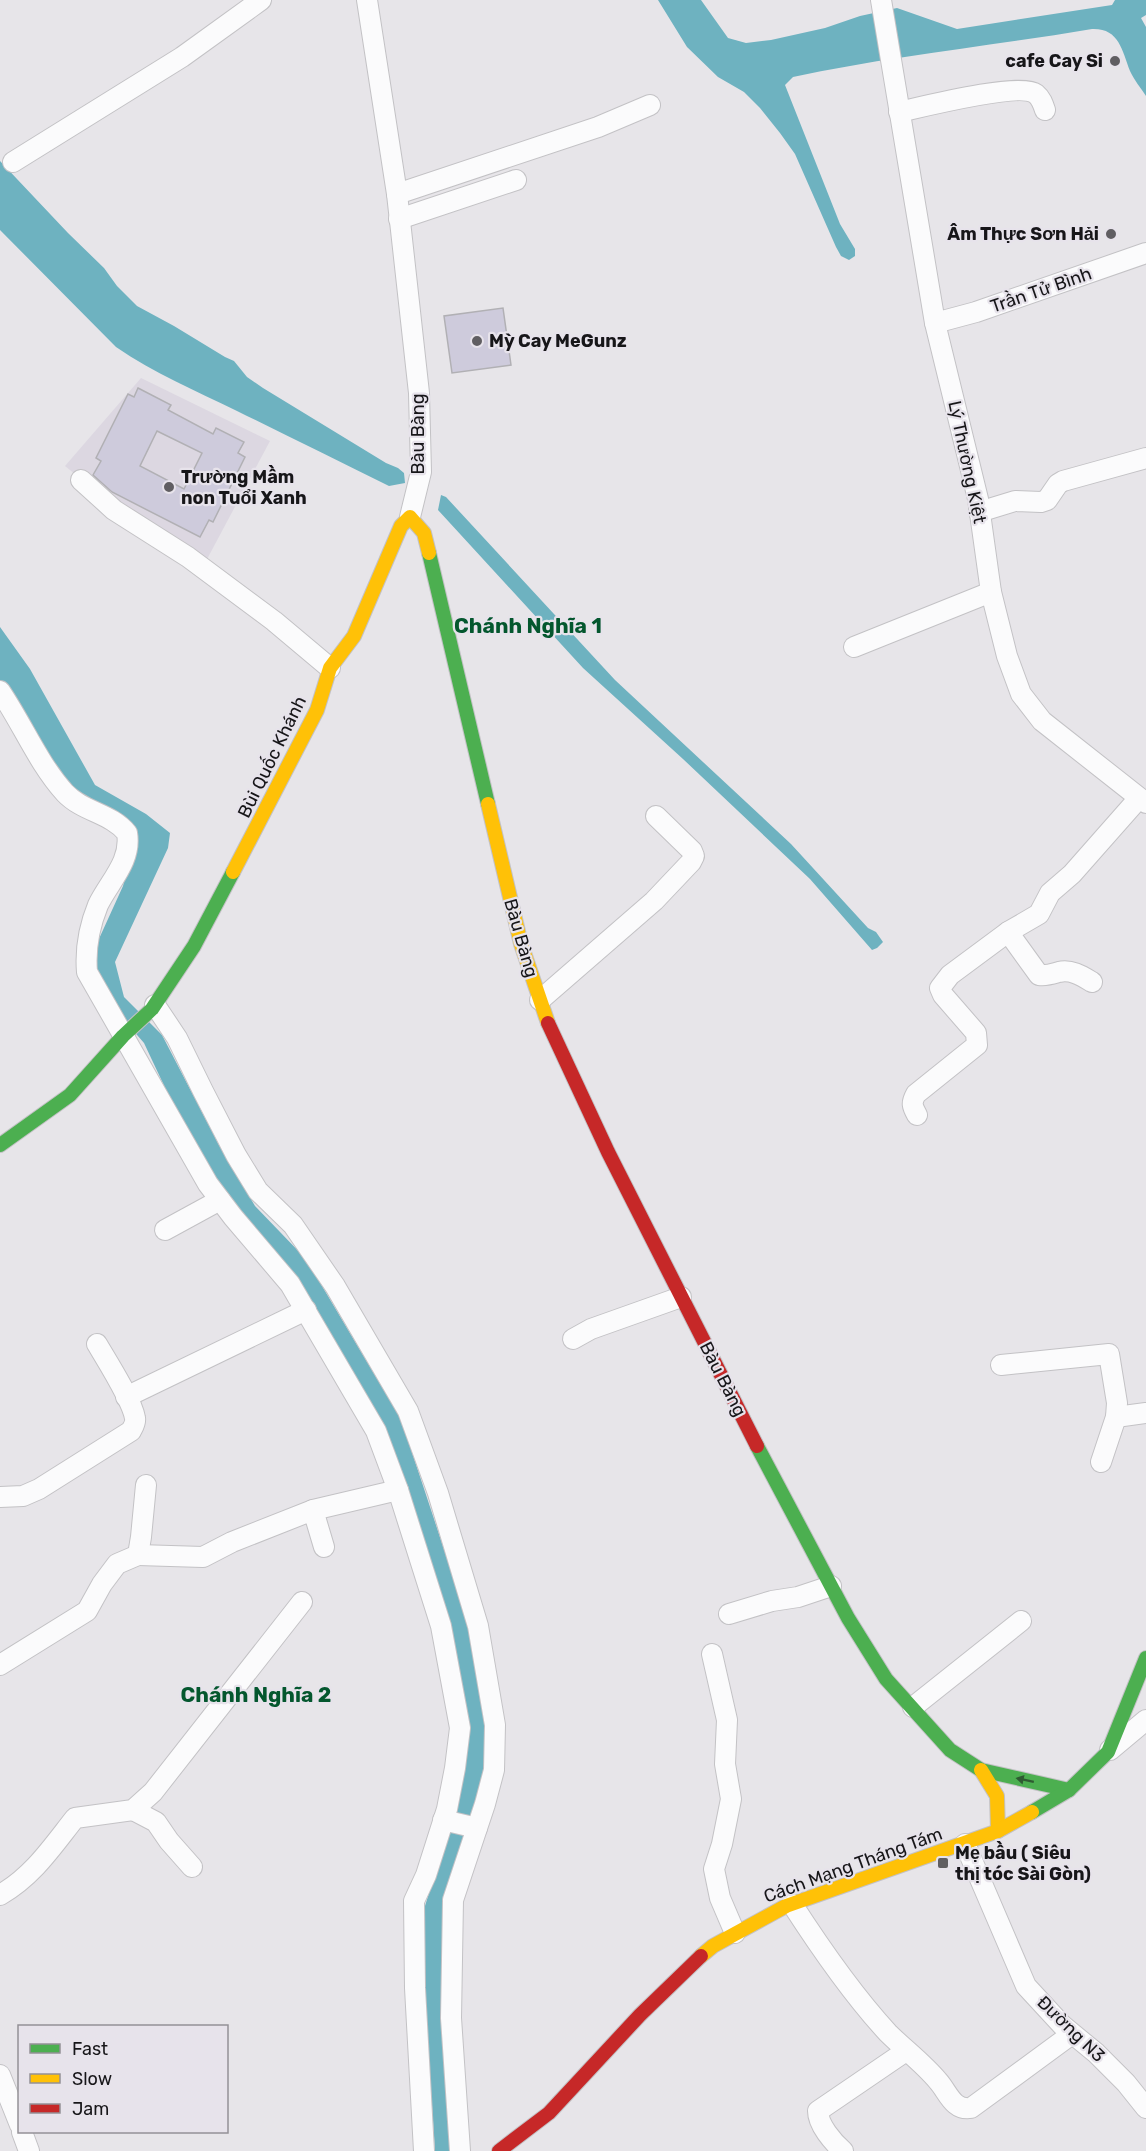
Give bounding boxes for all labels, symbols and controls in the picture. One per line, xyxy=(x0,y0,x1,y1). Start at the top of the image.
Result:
place label: cafe Cay Si xyxy=(1005,50,1103,72)
marker: cafe Cay Si xyxy=(1108,54,1122,68)
place label: Âm Thực Sơn Hải xyxy=(947,223,1099,245)
marker: Âm Thực Sơn Hải xyxy=(1104,227,1118,241)
street label: Trần Tử Bình xyxy=(987,262,1095,318)
place label: Mỳ Cay MeGunz xyxy=(489,330,627,352)
marker: Mỳ Cay MeGunz xyxy=(470,334,484,348)
street label: Bàu Bàng xyxy=(407,394,429,474)
street label: Lý Thường Kiệt xyxy=(943,399,991,525)
place label: Trường Mầm non Tuổi Xanh xyxy=(181,465,307,509)
marker: Trường Mầm non Tuổi Xanh xyxy=(162,480,176,494)
district label: Chánh Nghĩa 1 xyxy=(454,613,602,638)
street label: Bùi Quốc Khánh xyxy=(232,692,311,822)
street label: Bàu Bàng xyxy=(499,896,543,980)
street label: Bàu Bàng xyxy=(695,1338,751,1420)
district label: Chánh Nghĩa 2 xyxy=(181,1682,332,1707)
one-way arrow xyxy=(1015,1775,1034,1784)
street label: Cách Mạng Tháng Tám xyxy=(761,1822,945,1908)
place label: Mẹ bầu ( Siêu thị tóc Sài Gòn) xyxy=(955,1841,1091,1885)
marker: Mẹ bầu ( Siêu thị tóc Sài Gòn) xyxy=(936,1856,950,1870)
street label: Đường N3 xyxy=(1032,1991,1110,2067)
legend xyxy=(18,2025,228,2133)
text: Fast xyxy=(72,2038,108,2060)
text: Slow xyxy=(72,2068,112,2090)
text: Jam xyxy=(72,2098,109,2120)

